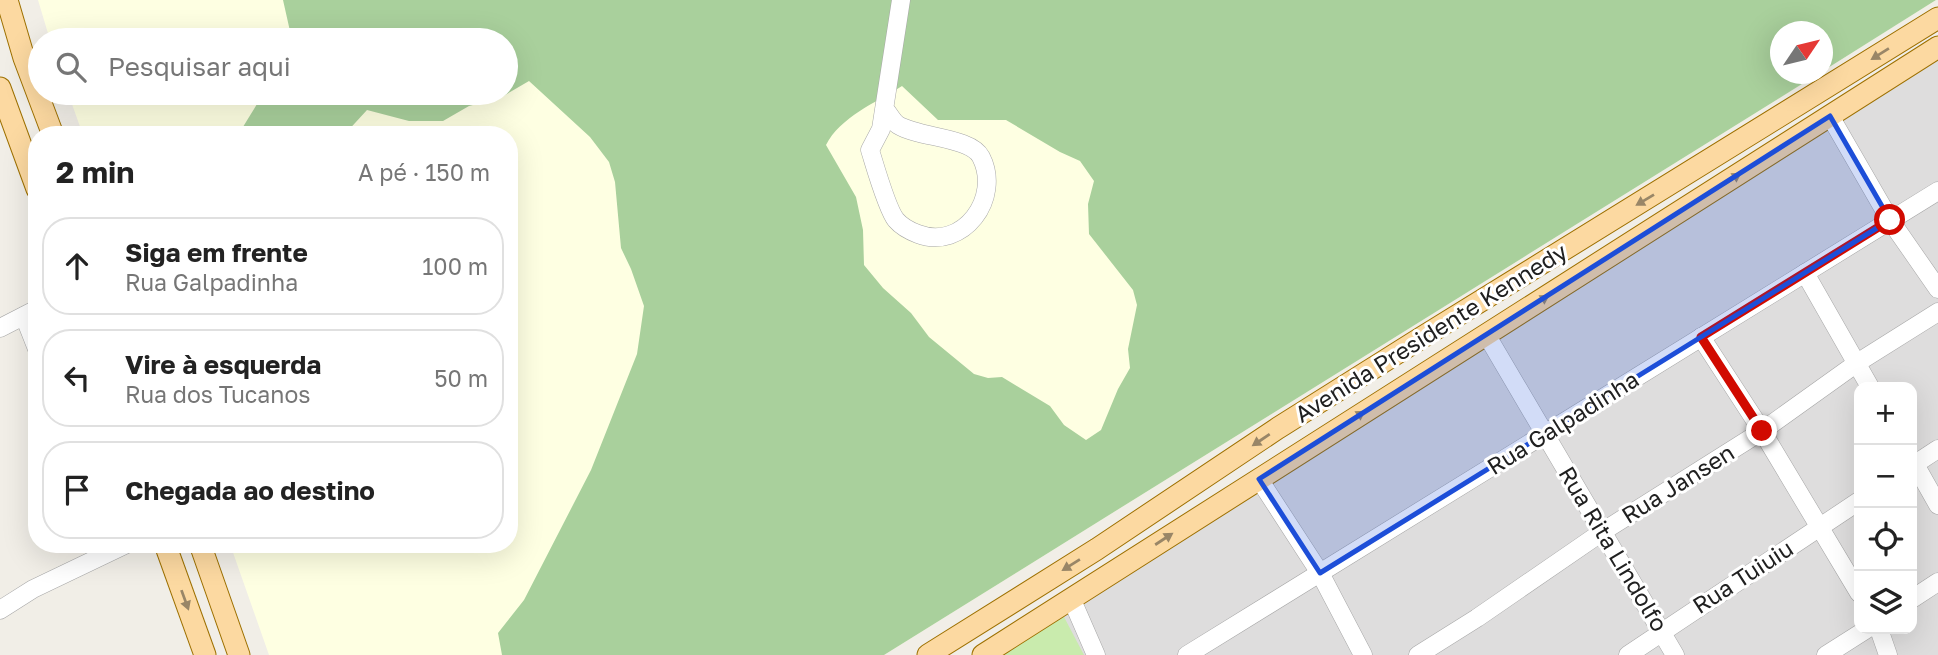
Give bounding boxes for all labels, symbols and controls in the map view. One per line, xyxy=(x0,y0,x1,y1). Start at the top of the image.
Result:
north arrow xyxy=(1770,21,1833,84)
search box xyxy=(28,28,518,105)
one-way arrow xyxy=(1871,47,1890,60)
icon: search xyxy=(52,48,90,86)
text: Pesquisar aqui xyxy=(108,51,291,82)
text: 2 min xyxy=(56,154,134,190)
text: A pé · 150 m xyxy=(358,158,490,186)
one-way arrow xyxy=(1722,172,1741,185)
one-way arrow xyxy=(1636,194,1655,206)
route start xyxy=(1874,204,1905,235)
text: Siga em frente xyxy=(125,237,308,268)
street label: Avenida Presidente Kennedy xyxy=(1289,237,1572,428)
icon: ahead xyxy=(58,247,96,285)
text: 100 m xyxy=(422,252,488,280)
text: Rua Galpadinha xyxy=(125,268,298,296)
one-way arrow xyxy=(1530,294,1549,307)
text: Vire à esquerda xyxy=(125,349,321,380)
icon: left xyxy=(58,359,96,397)
text: 50 m xyxy=(434,364,488,392)
street label: Rua Galpadinha xyxy=(1482,364,1643,480)
text: Rua dos Tucanos xyxy=(125,380,311,408)
map controls xyxy=(1854,382,1917,634)
button: + xyxy=(1854,382,1917,445)
one-way arrow xyxy=(1347,410,1365,424)
route end xyxy=(1746,415,1777,446)
one-way arrow xyxy=(1252,433,1270,447)
street label: Rua Jansen xyxy=(1616,438,1739,529)
button: − xyxy=(1854,445,1917,508)
street label: Rua Rita Lindolfo xyxy=(1553,461,1674,636)
icon: arrive xyxy=(58,471,96,509)
text: Chegada ao destino xyxy=(125,475,375,506)
button: locate xyxy=(1854,508,1917,571)
one-way arrow xyxy=(1155,533,1174,546)
street label: Rua Tuiuiu xyxy=(1687,533,1798,619)
one-way arrow xyxy=(1061,559,1081,572)
button: layers xyxy=(1854,571,1917,634)
one-way arrow xyxy=(180,589,191,610)

